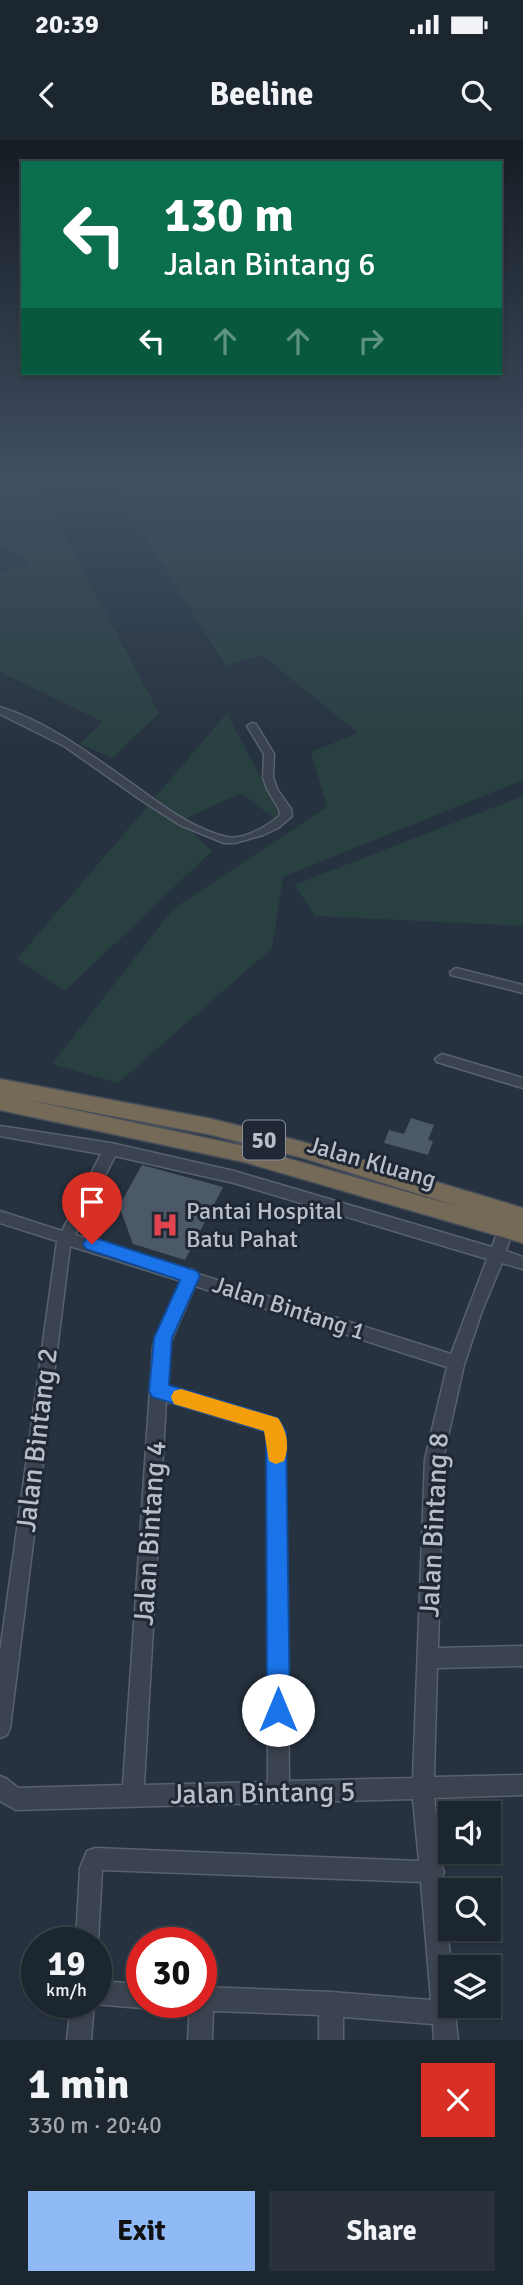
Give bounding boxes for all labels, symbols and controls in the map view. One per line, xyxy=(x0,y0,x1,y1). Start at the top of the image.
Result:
text: 20:39 xyxy=(35,9,99,41)
text: Beeline xyxy=(210,75,313,114)
icon: back xyxy=(28,76,66,114)
icon: search xyxy=(457,76,495,114)
text: 130 m xyxy=(164,185,294,245)
icon: left xyxy=(49,189,140,280)
text: Jalan Bintang 6 xyxy=(164,245,375,284)
icon: left xyxy=(133,322,171,360)
icon: ahead xyxy=(206,322,244,360)
icon: ahead xyxy=(279,322,317,360)
icon: right xyxy=(352,322,390,360)
road number: 50 xyxy=(243,1121,285,1160)
street label: Jalan Kluang xyxy=(304,1129,440,1195)
pin xyxy=(62,1172,122,1244)
icon: arrive xyxy=(73,1183,111,1221)
place label: Pantai Hospital Batu Pahat xyxy=(186,1196,343,1254)
hospital icon: Pantai Hospital Batu Pahat xyxy=(150,1210,180,1240)
street label: Jalan Bintang 1 xyxy=(209,1269,369,1347)
street label: Jalan Bintang 2 xyxy=(9,1346,65,1534)
street label: Jalan Bintang 8 xyxy=(412,1432,456,1618)
street label: Jalan Bintang 4 xyxy=(127,1440,173,1626)
position arrow xyxy=(241,1673,315,1747)
street label: Jalan Bintang 5 xyxy=(170,1774,356,1812)
map controls xyxy=(438,1801,501,2018)
button: sound xyxy=(438,1801,501,1864)
button: search xyxy=(438,1878,501,1941)
speed limit sign: 30 xyxy=(126,1927,217,2018)
text: 19 xyxy=(48,1942,85,1985)
button: layers xyxy=(438,1955,501,2018)
text: km/h xyxy=(46,1979,87,2001)
text: 1 min xyxy=(28,2059,129,2110)
button: close xyxy=(421,2063,495,2137)
text: 330 m · 20:40 xyxy=(28,2111,162,2140)
button: Exit xyxy=(28,2191,255,2271)
button: Share xyxy=(269,2191,495,2271)

